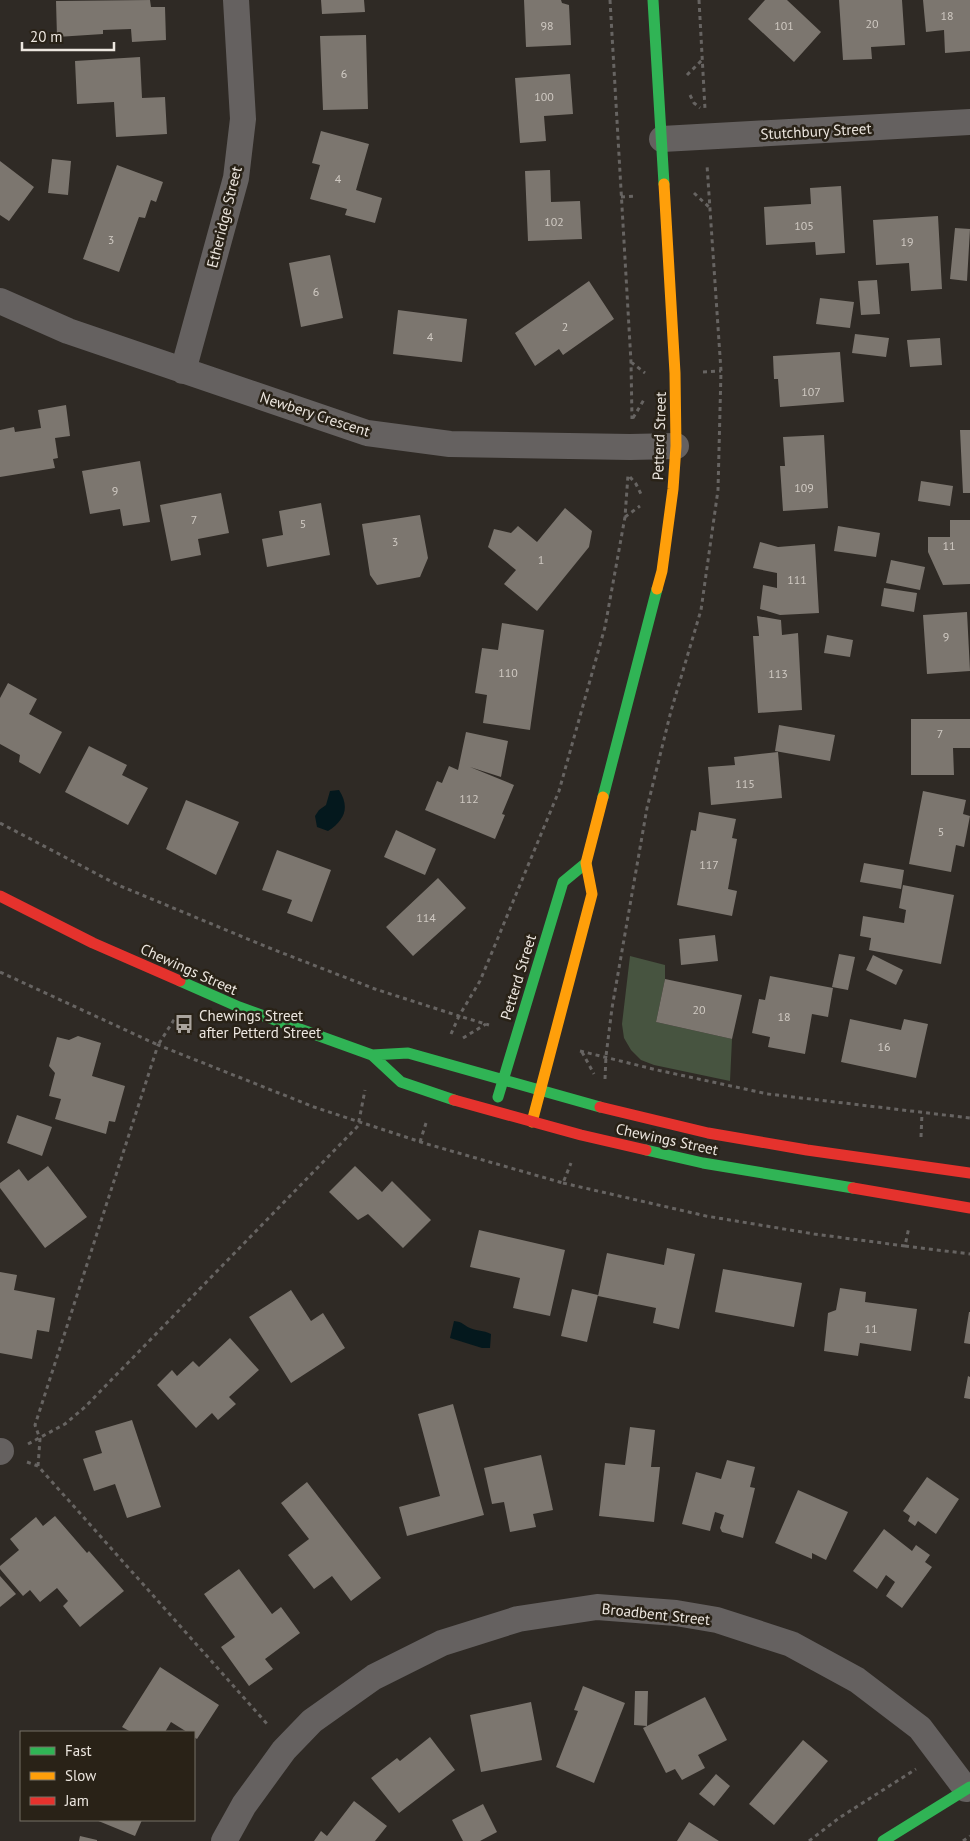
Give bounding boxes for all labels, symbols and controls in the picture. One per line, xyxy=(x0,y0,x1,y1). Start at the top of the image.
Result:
house number: 18 xyxy=(940,8,954,23)
house number: 20 xyxy=(865,16,879,31)
house number: 98 xyxy=(540,18,554,33)
house number: 101 xyxy=(774,18,794,33)
scale bar xyxy=(22,20,115,52)
text: 20 m xyxy=(30,27,63,46)
house number: 6 xyxy=(341,66,347,81)
house number: 100 xyxy=(534,89,554,104)
street label: Stutchbury Street xyxy=(760,119,872,143)
street label: Etheridge Street xyxy=(202,164,246,270)
house number: 4 xyxy=(335,171,342,186)
house number: 102 xyxy=(544,214,564,229)
house number: 105 xyxy=(794,218,814,233)
house number: 3 xyxy=(108,232,114,247)
house number: 19 xyxy=(900,234,914,249)
house number: 6 xyxy=(313,284,319,299)
house number: 2 xyxy=(562,319,568,334)
house number: 4 xyxy=(427,329,434,344)
house number: 107 xyxy=(801,384,821,399)
street label: Newbery Crescent xyxy=(258,387,372,441)
street label: Petterd Street xyxy=(648,391,670,481)
house number: 109 xyxy=(794,480,814,495)
house number: 9 xyxy=(112,483,118,498)
house number: 7 xyxy=(191,512,197,527)
house number: 5 xyxy=(300,516,306,531)
house number: 3 xyxy=(392,534,398,549)
house number: 11 xyxy=(942,538,956,553)
house number: 1 xyxy=(538,552,544,567)
house number: 111 xyxy=(787,572,807,587)
house number: 9 xyxy=(943,629,949,644)
house number: 110 xyxy=(498,665,518,680)
house number: 113 xyxy=(768,666,788,681)
house number: 7 xyxy=(937,726,943,741)
house number: 115 xyxy=(735,776,755,791)
house number: 112 xyxy=(459,791,479,806)
house number: 5 xyxy=(938,824,944,839)
house number: 117 xyxy=(699,857,719,872)
house number: 114 xyxy=(416,910,436,925)
street label: Petterd Street xyxy=(496,932,540,1022)
street label: Chewings Street xyxy=(138,939,240,999)
house number: 20 xyxy=(692,1002,706,1017)
place label: Chewings Street after Petterd Street xyxy=(199,1006,321,1042)
house number: 18 xyxy=(777,1009,791,1024)
bus stop icon: Chewings Street after Petterd Street xyxy=(173,1013,195,1035)
house number: 16 xyxy=(877,1039,891,1054)
street label: Chewings Street xyxy=(614,1119,720,1159)
house number: 11 xyxy=(864,1321,878,1336)
street label: Broadbent Street xyxy=(601,1599,711,1629)
legend xyxy=(20,1731,195,1821)
text: Fast xyxy=(65,1741,92,1760)
text: Slow xyxy=(65,1766,96,1785)
text: Jam xyxy=(64,1791,89,1810)

